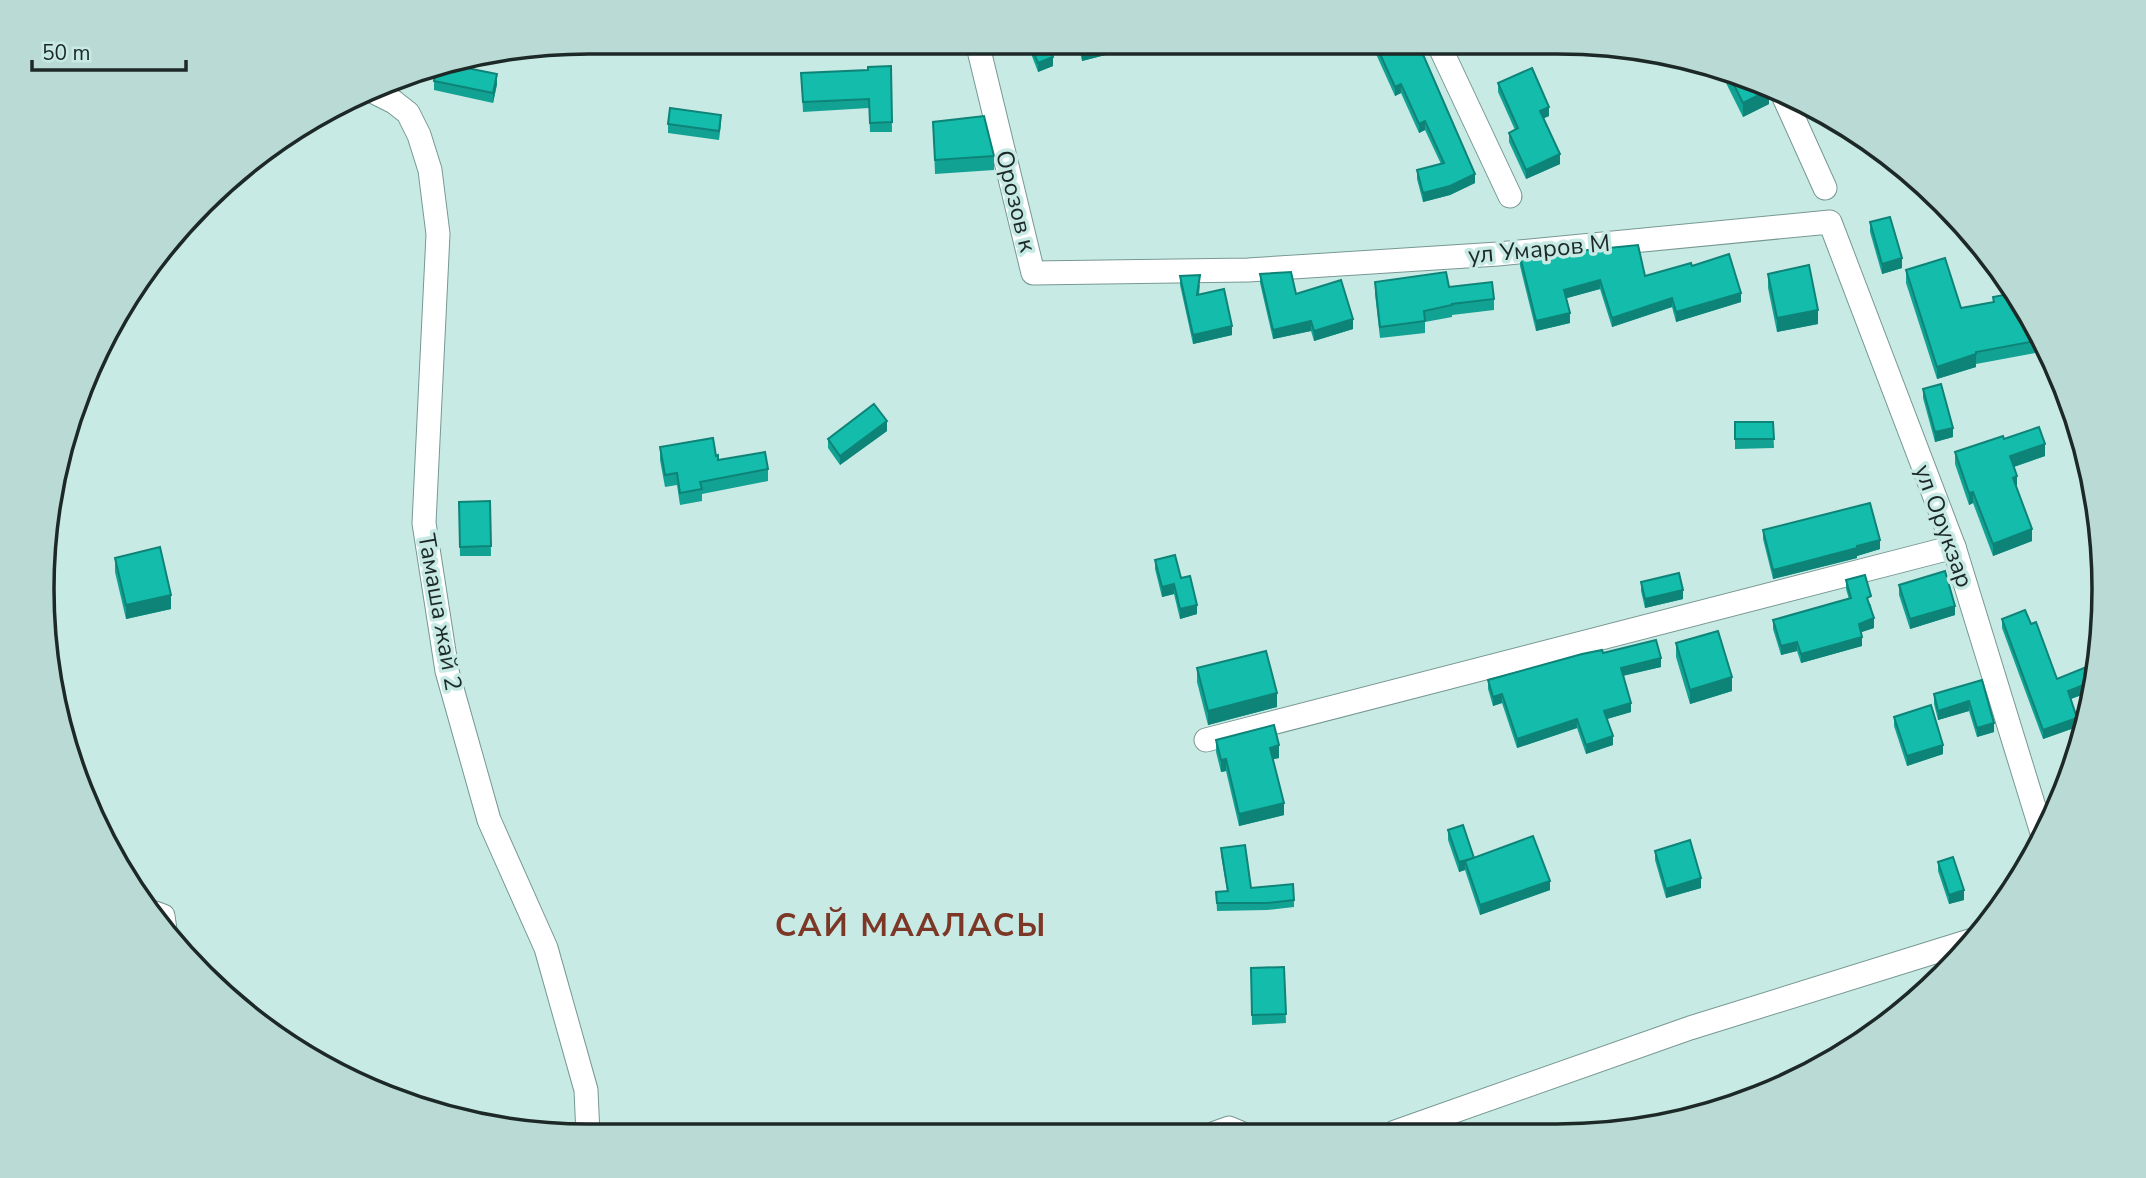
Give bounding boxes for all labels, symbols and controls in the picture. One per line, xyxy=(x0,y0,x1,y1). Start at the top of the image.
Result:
scale bar xyxy=(32,28,186,72)
text: 50 m xyxy=(42,39,91,67)
street label: Орозов к xyxy=(988,147,1044,256)
street label: ул Умаров М xyxy=(1467,227,1611,271)
street label: ул Орукзар xyxy=(1907,460,1981,592)
street label: Тамаша жай 2 xyxy=(410,531,470,693)
district label: САЙ МААЛАСЫ xyxy=(775,904,1047,947)

